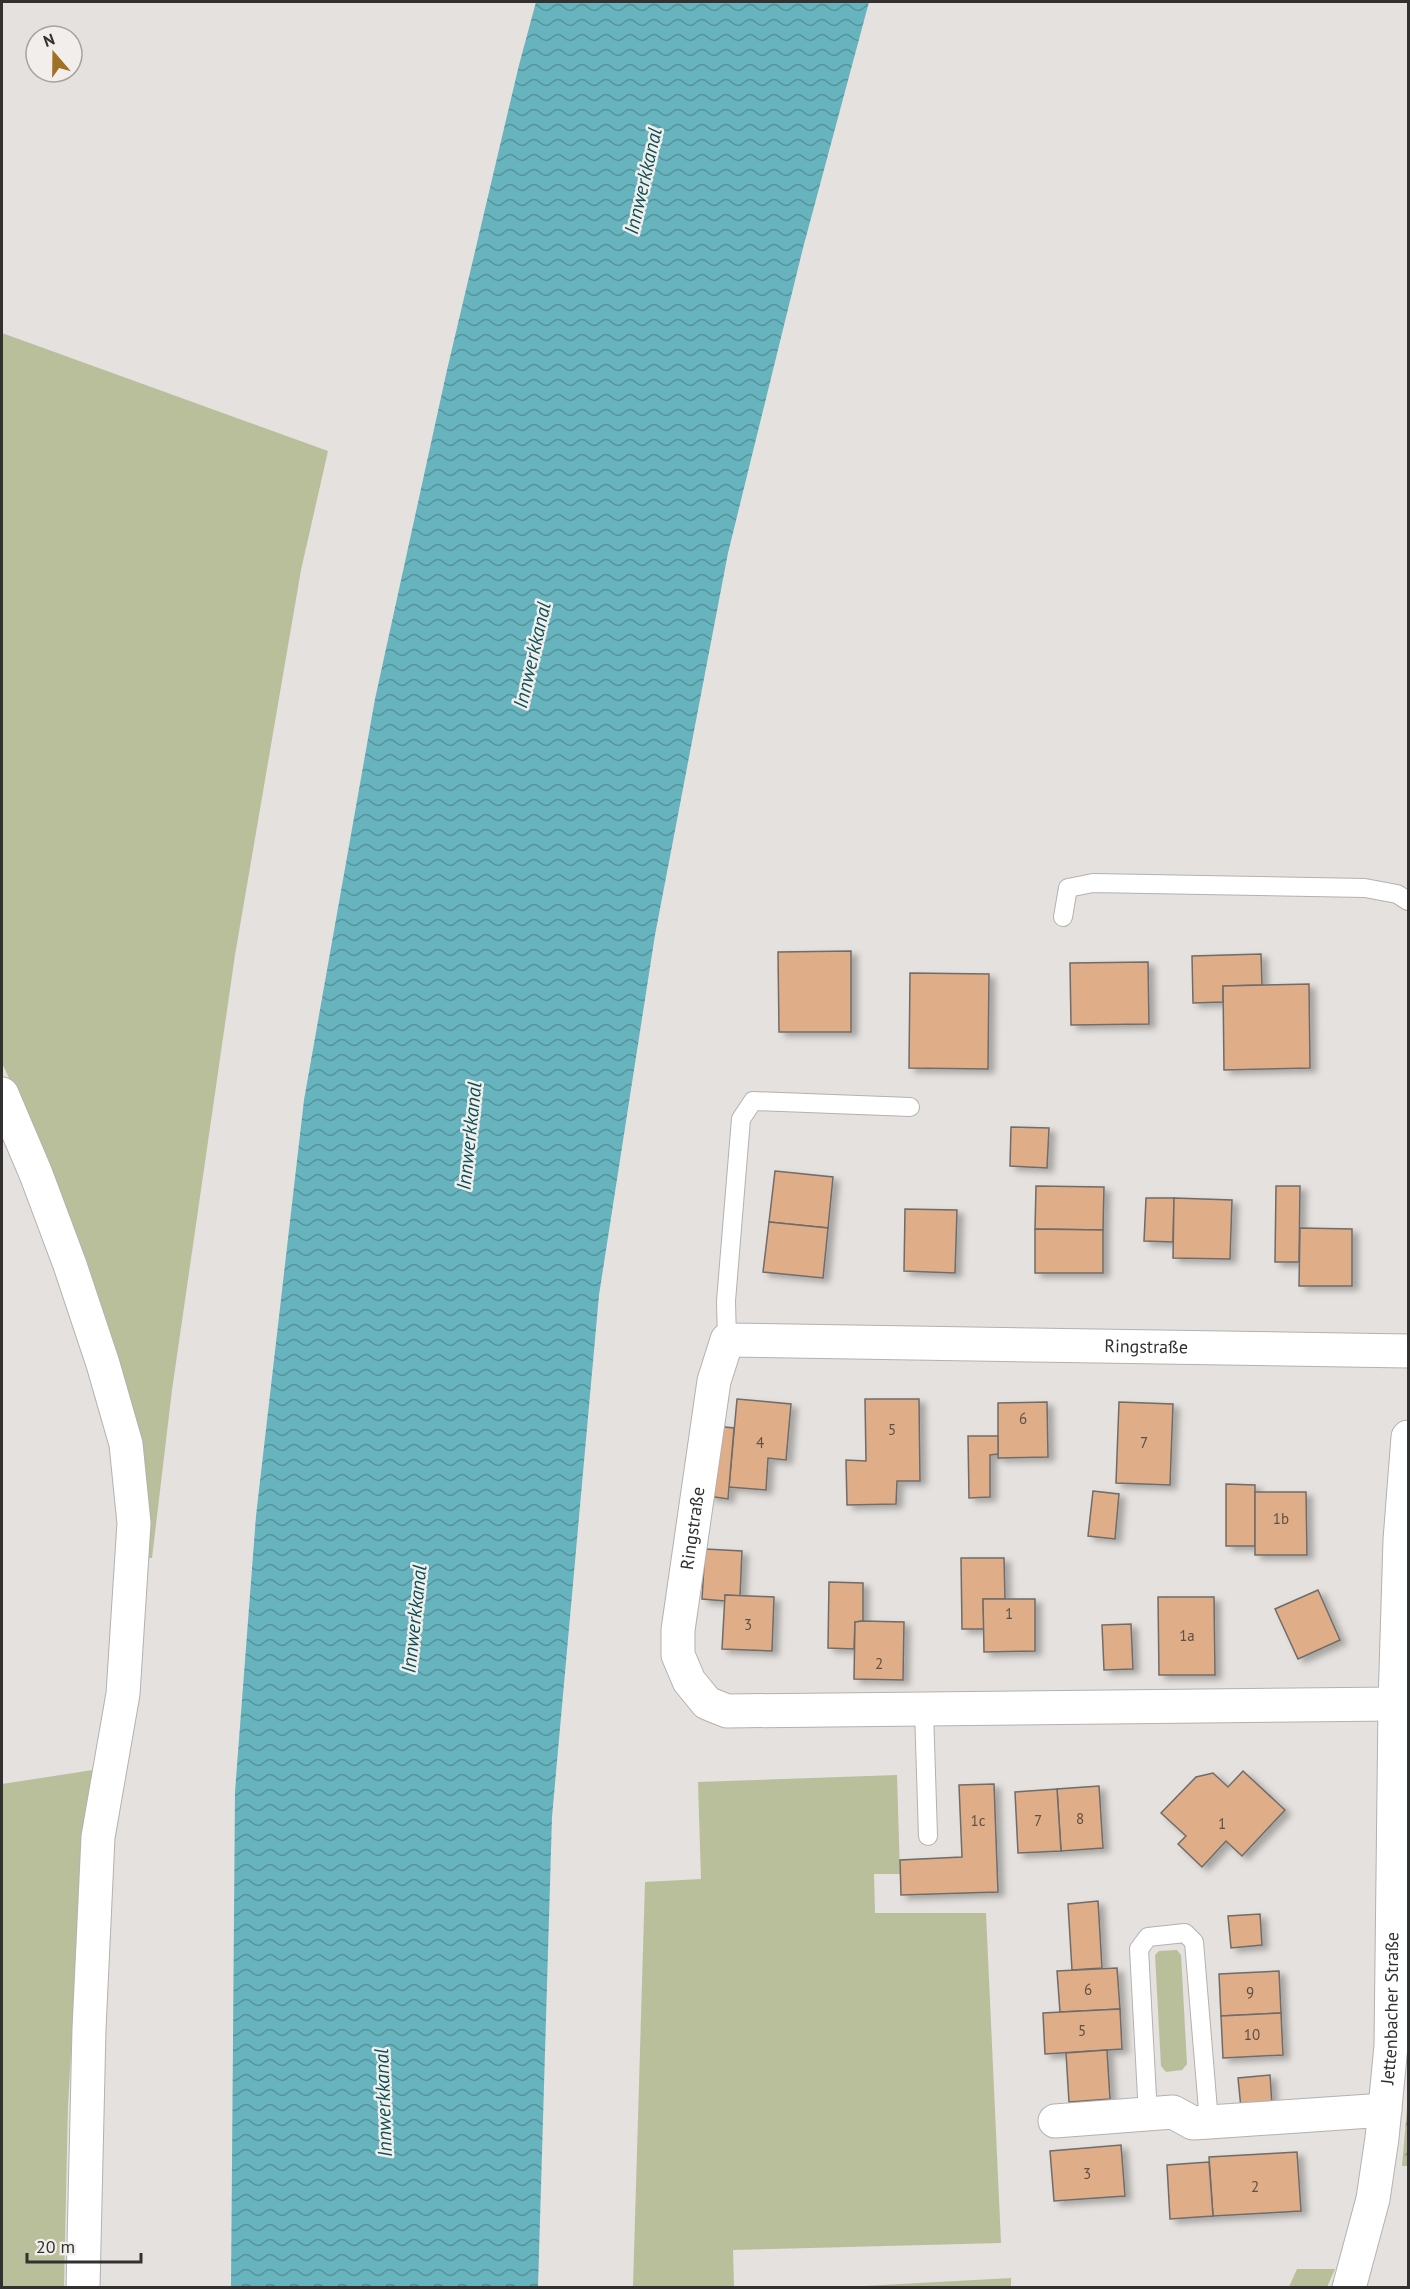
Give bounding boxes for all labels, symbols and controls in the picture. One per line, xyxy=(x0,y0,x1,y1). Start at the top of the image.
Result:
north arrow xyxy=(24,24,84,84)
text: N xyxy=(41,29,57,51)
water label: Innwerkkanal xyxy=(618,125,668,237)
water label: Innwerkkanal xyxy=(507,599,557,711)
water label: Innwerkkanal xyxy=(450,1080,488,1191)
street label: Ringstraße xyxy=(1104,1334,1188,1358)
house number: 6 xyxy=(1019,1409,1027,1428)
house number: 5 xyxy=(888,1420,896,1439)
house number: 4 xyxy=(756,1433,764,1452)
house number: 7 xyxy=(1140,1433,1148,1452)
street label: Ringstraße xyxy=(675,1485,710,1571)
house number: 1b xyxy=(1273,1509,1289,1528)
water label: Innwerkkanal xyxy=(395,1563,433,1674)
house number: 1 xyxy=(1005,1604,1013,1623)
house number: 3 xyxy=(744,1615,752,1634)
house number: 1a xyxy=(1179,1626,1195,1645)
house number: 2 xyxy=(875,1654,883,1673)
house number: 8 xyxy=(1076,1809,1084,1828)
house number: 1c xyxy=(971,1811,986,1830)
house number: 7 xyxy=(1034,1811,1042,1830)
house number: 1 xyxy=(1218,1814,1226,1833)
street label: Jettenbacher Straße xyxy=(1375,1932,1403,2087)
house number: 6 xyxy=(1084,1980,1092,1999)
house number: 9 xyxy=(1246,1983,1254,2002)
house number: 5 xyxy=(1078,2021,1086,2040)
house number: 10 xyxy=(1244,2025,1260,2044)
water label: Innwerkkanal xyxy=(368,2048,398,2158)
house number: 3 xyxy=(1083,2164,1091,2183)
house number: 2 xyxy=(1251,2177,1259,2196)
scale bar xyxy=(27,2226,141,2264)
text: 20 m xyxy=(36,2235,75,2258)

